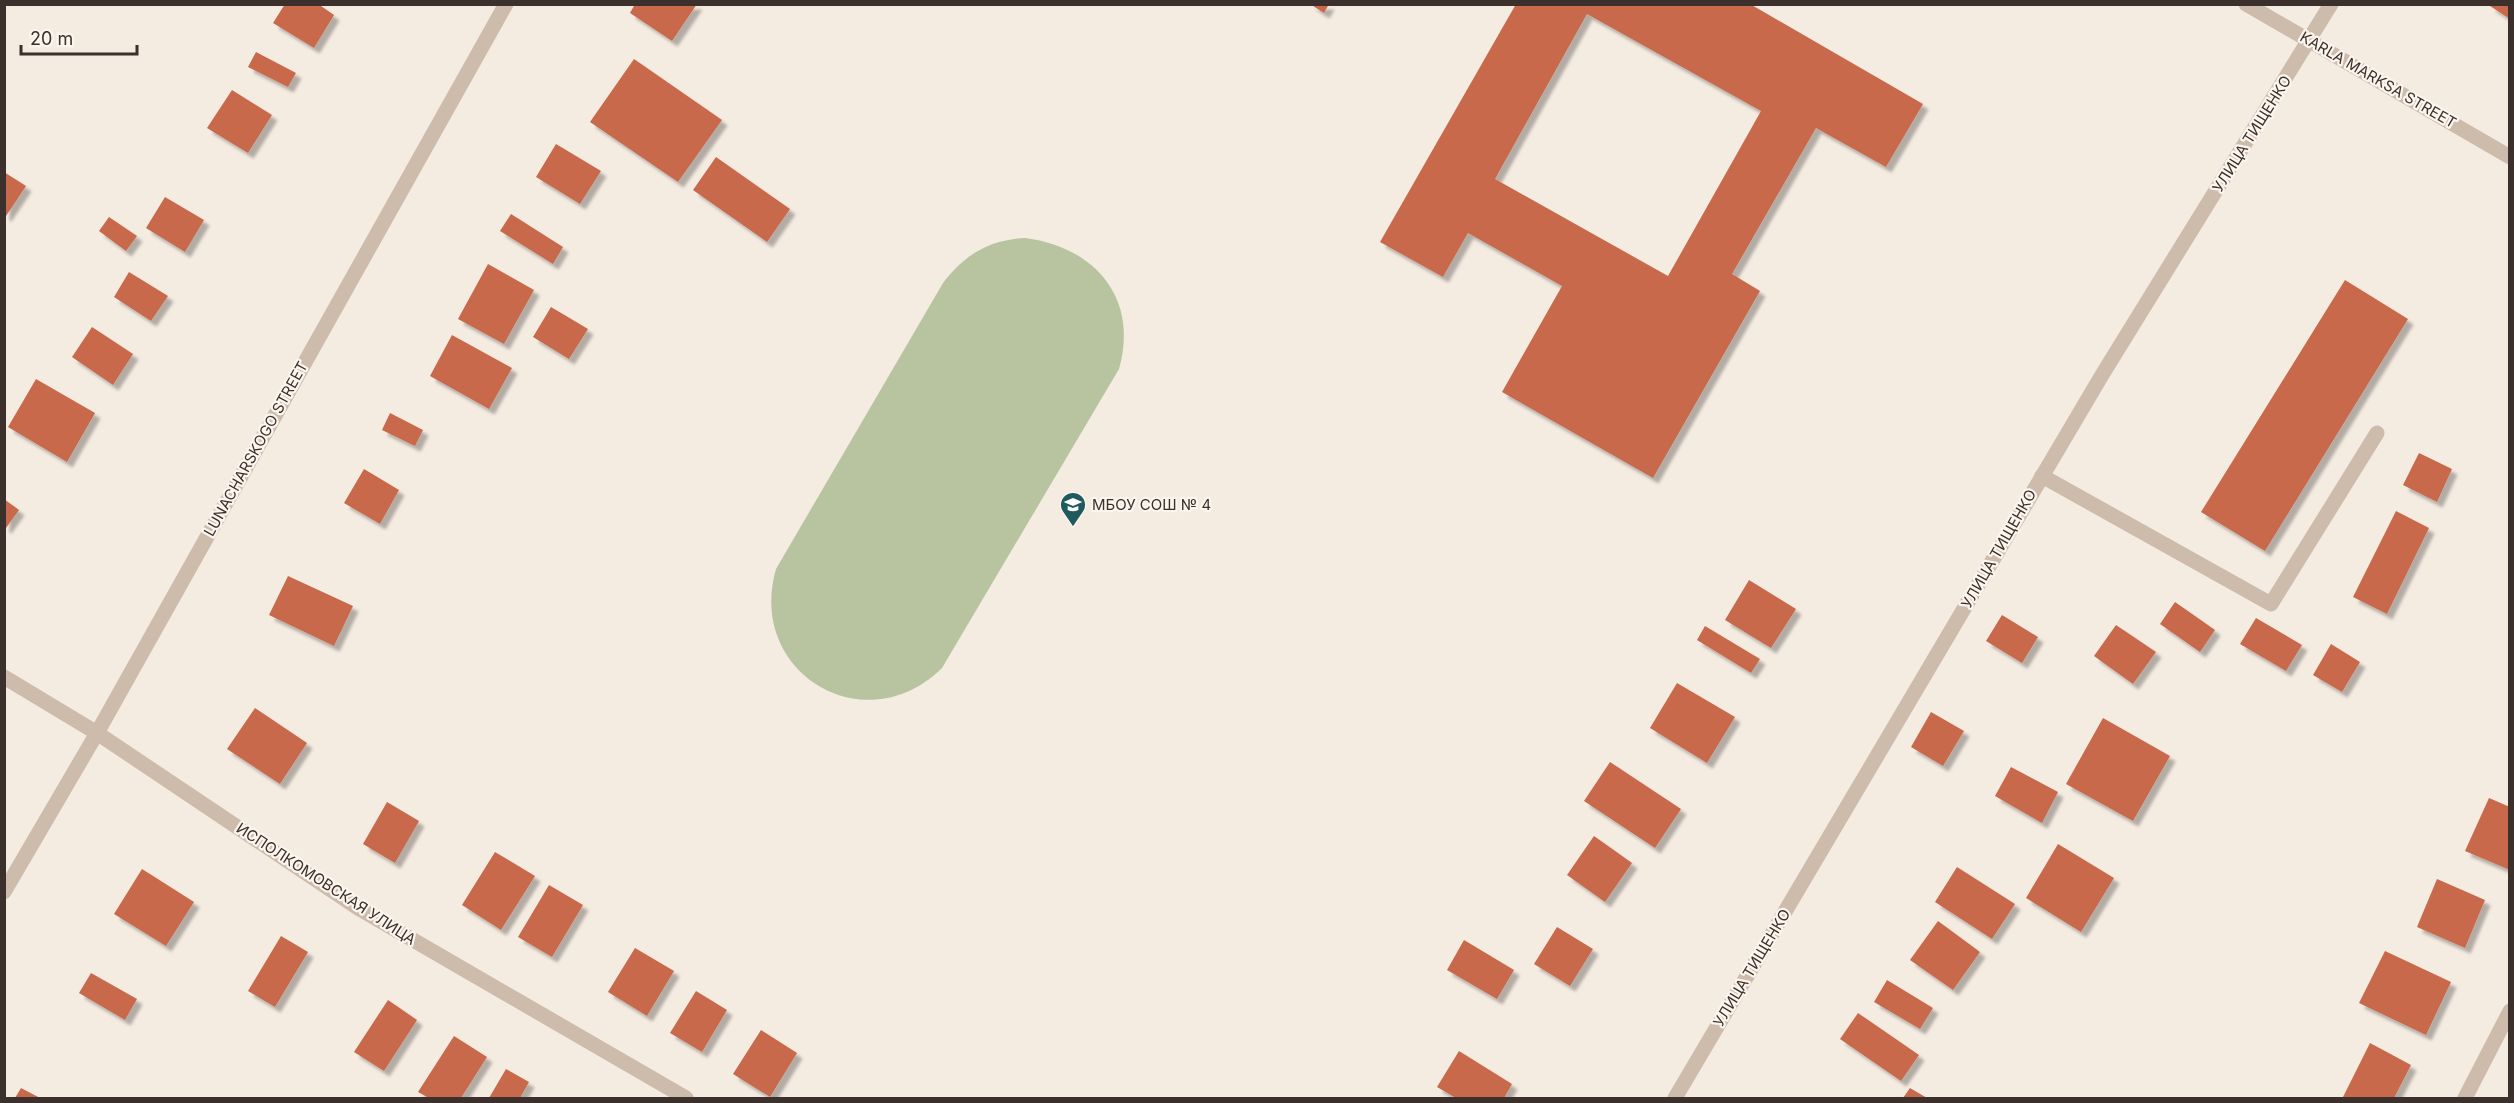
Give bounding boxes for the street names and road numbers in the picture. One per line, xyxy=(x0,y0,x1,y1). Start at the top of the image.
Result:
street label: KARLA MARKSA STREET xyxy=(2297,27,2460,132)
street label: УЛИЦА ТИЩЕНКО xyxy=(2208,72,2295,196)
street label: LUNACHARSKOGO STREET xyxy=(199,358,312,540)
street label: УЛИЦА ТИЩЕНКО xyxy=(1957,486,2040,612)
street label: ИСПОЛКОМОВСКАЯ УЛИЦА xyxy=(233,818,420,949)
street label: УЛИЦА ТИЩЕНКО xyxy=(1709,905,1794,1030)

